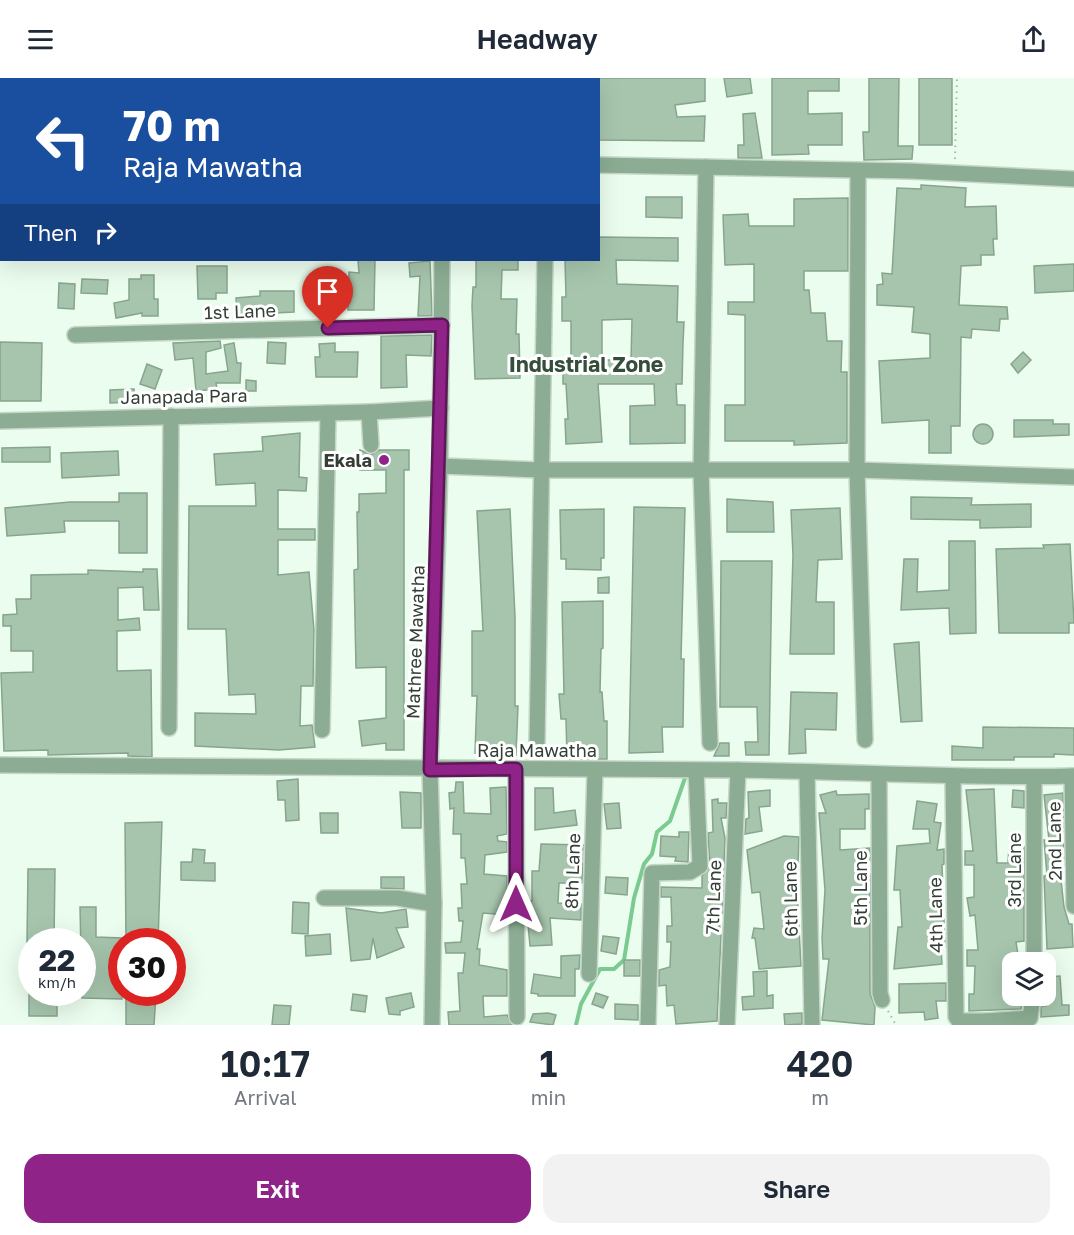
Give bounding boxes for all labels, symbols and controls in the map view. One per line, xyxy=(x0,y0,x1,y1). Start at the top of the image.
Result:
icon: menu xyxy=(24,23,57,56)
text: Headway xyxy=(476,23,598,55)
icon: share xyxy=(1017,23,1050,56)
text: 70 m xyxy=(123,100,220,150)
icon: left xyxy=(24,102,102,180)
text: Raja Mawatha xyxy=(123,151,303,183)
icon: right xyxy=(89,216,122,249)
text: Then xyxy=(24,219,77,246)
pin xyxy=(302,266,353,328)
icon: arrive xyxy=(311,275,344,308)
street label: 1st Lane xyxy=(204,299,276,323)
district label: Industrial Zone xyxy=(509,351,663,377)
street label: Janapada Para xyxy=(120,384,248,408)
place label: Ekala xyxy=(324,449,372,471)
marker: Ekala xyxy=(377,453,391,467)
street label: Mathree Mawatha xyxy=(401,565,429,719)
street label: Raja Mawatha xyxy=(477,739,597,761)
street label: 2nd Lane xyxy=(1042,801,1066,881)
street label: 3rd Lane xyxy=(1003,832,1025,908)
street label: 8th Lane xyxy=(560,833,584,909)
street label: 5th Lane xyxy=(849,850,871,926)
street label: 7th Lane xyxy=(701,859,725,935)
street label: 6th Lane xyxy=(778,861,802,937)
position arrow xyxy=(484,872,548,936)
street label: 4th Lane xyxy=(923,877,947,953)
speed limit sign: 30 xyxy=(108,928,186,1006)
text: 22 xyxy=(39,942,75,978)
map controls xyxy=(1002,952,1056,1006)
button: layers xyxy=(1002,952,1056,1006)
text: km/h xyxy=(38,973,76,991)
text: 10:17 xyxy=(220,1042,310,1085)
text: 1 xyxy=(539,1042,557,1085)
text: 420 xyxy=(786,1042,854,1085)
text: Arrival xyxy=(234,1085,297,1109)
text: min xyxy=(531,1085,566,1109)
text: m xyxy=(811,1085,829,1109)
button: Exit xyxy=(24,1154,531,1223)
button: Share xyxy=(543,1154,1050,1223)

